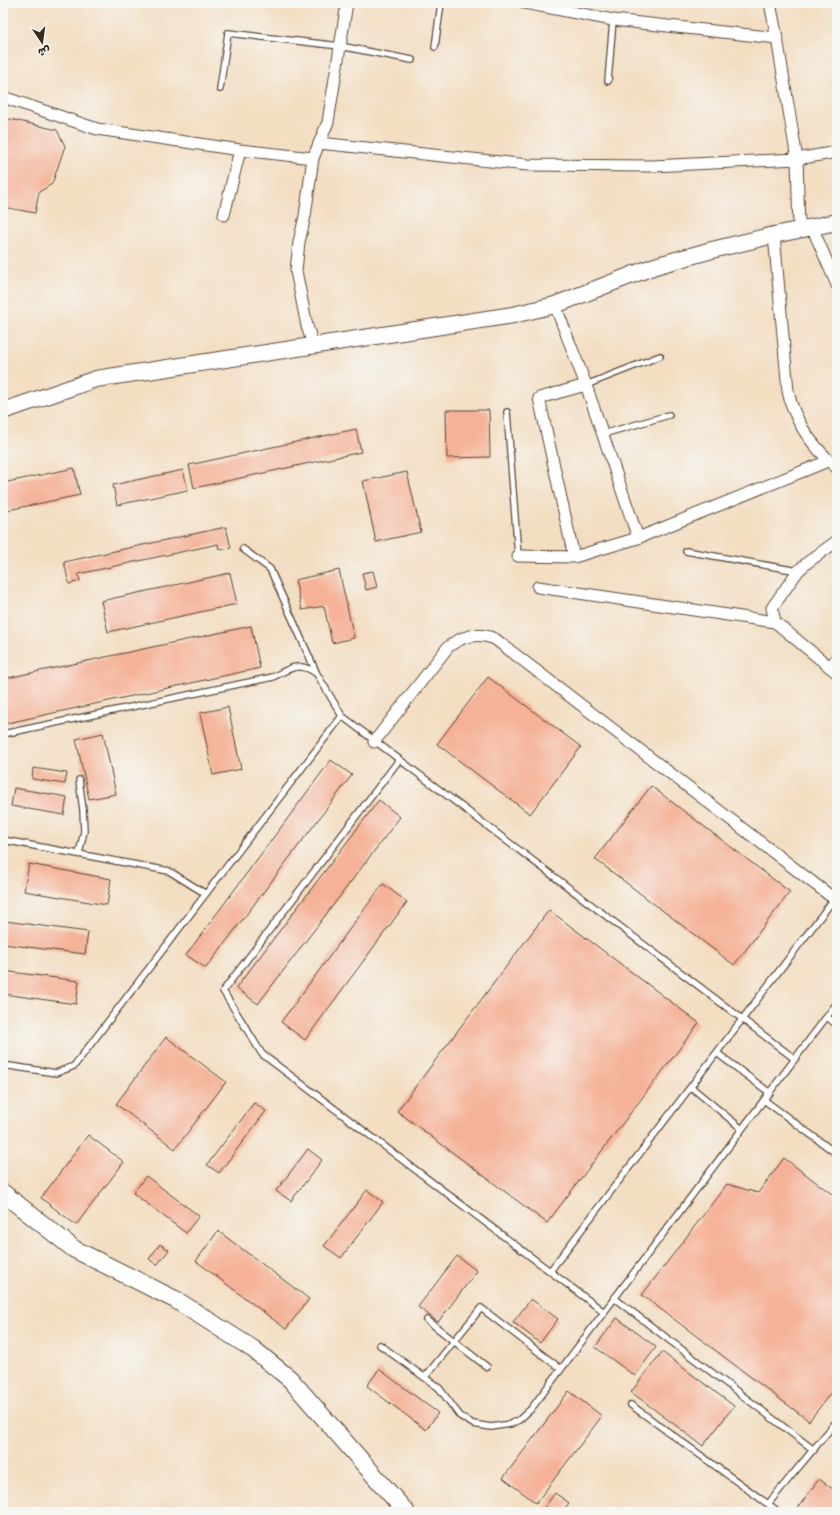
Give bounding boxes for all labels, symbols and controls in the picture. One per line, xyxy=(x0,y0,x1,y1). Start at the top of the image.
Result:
north arrow xyxy=(22,22,62,62)
text: ش xyxy=(37,43,52,60)

